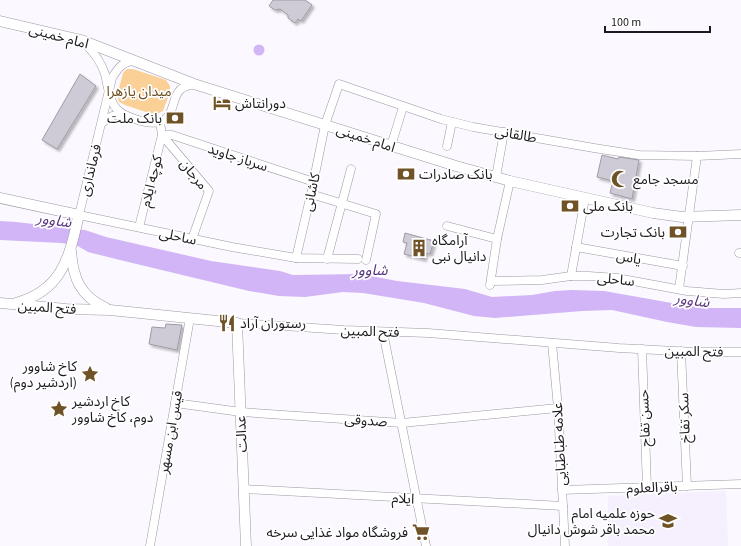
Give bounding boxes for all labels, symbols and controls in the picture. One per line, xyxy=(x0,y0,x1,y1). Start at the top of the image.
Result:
scale bar xyxy=(605,8,710,34)
text: 100 m xyxy=(611,14,641,31)
street label: امام خمینی xyxy=(27,19,91,55)
park label: میدان یازهرا xyxy=(106,82,172,102)
hotel icon: دورانتاش xyxy=(212,93,232,113)
place label: دورانتاش xyxy=(235,94,286,114)
bank icon: بانک ملت xyxy=(165,108,185,128)
place label: بانک ملت xyxy=(107,109,162,129)
street label: امام خمینی xyxy=(334,120,398,158)
street label: طالقانی xyxy=(493,121,538,149)
street label: سرباز جاوید xyxy=(205,139,270,177)
street label: فرمانداری xyxy=(75,142,107,198)
street label: کوچه ایلام xyxy=(136,153,168,209)
street label: مرجان xyxy=(175,155,212,194)
bank icon: بانک صادرات xyxy=(396,164,416,184)
place label: بانک صادرات xyxy=(419,165,493,185)
mosque icon: مسجد جامع xyxy=(610,169,630,189)
place label: مسجد جامع xyxy=(633,170,699,190)
street label: کاشانی xyxy=(298,171,326,213)
bank icon: بانک ملی xyxy=(560,196,580,216)
place label: بانک ملی xyxy=(583,197,633,217)
water label: شاوور xyxy=(34,208,73,233)
bank icon: بانک تجارت xyxy=(668,222,688,242)
street label: ساحلی xyxy=(157,223,198,251)
place label: بانک تجارت xyxy=(601,223,665,243)
place label: آرامگاه دانیال نبی xyxy=(432,231,487,267)
building icon: آرامگاه دانیال نبی xyxy=(409,238,429,258)
street label: یاس xyxy=(615,246,643,270)
water label: شاوور xyxy=(351,260,388,281)
street label: ساحلی xyxy=(596,268,636,292)
water label: شاوور xyxy=(672,288,711,313)
street label: فتح المبین xyxy=(17,296,77,320)
restaurant icon: رستوران آراد xyxy=(217,313,237,333)
place label: رستوران آراد xyxy=(240,314,306,334)
street label: فتح المبین xyxy=(340,321,400,343)
street label: فتح المبین xyxy=(664,341,723,363)
place label: کاخ شاوور (اردشیر دوم) xyxy=(10,357,77,393)
place icon: کاخ شاوور (اردشیر دوم) xyxy=(80,364,100,384)
street label: قیس ابن مسهر xyxy=(154,389,188,476)
street label: حسن تفاح xyxy=(634,389,656,447)
place label: کاخ اردشیر دوم، کاخ شاوور xyxy=(71,392,154,428)
street label: سکر تفاخ xyxy=(674,392,696,444)
place icon: کاخ اردشیر دوم، کاخ شاوور xyxy=(49,399,69,419)
street label: علامه طباطبایی xyxy=(548,402,572,486)
street label: صدوقی xyxy=(344,410,388,432)
street label: عدالت xyxy=(231,415,253,453)
street label: باقرالعلوم xyxy=(626,477,678,499)
street label: ایلام xyxy=(391,488,415,510)
place label: حوزه علمیه امام محمد باقر شوش دانیال xyxy=(528,504,655,540)
school or university icon: حوزه علمیه امام محمد باقر شوش دانیال xyxy=(658,511,678,531)
supermarket icon: فروشگاه مواد غذایی سرخه xyxy=(411,522,431,542)
place label: فروشگاه مواد غذایی سرخه xyxy=(266,523,408,543)

